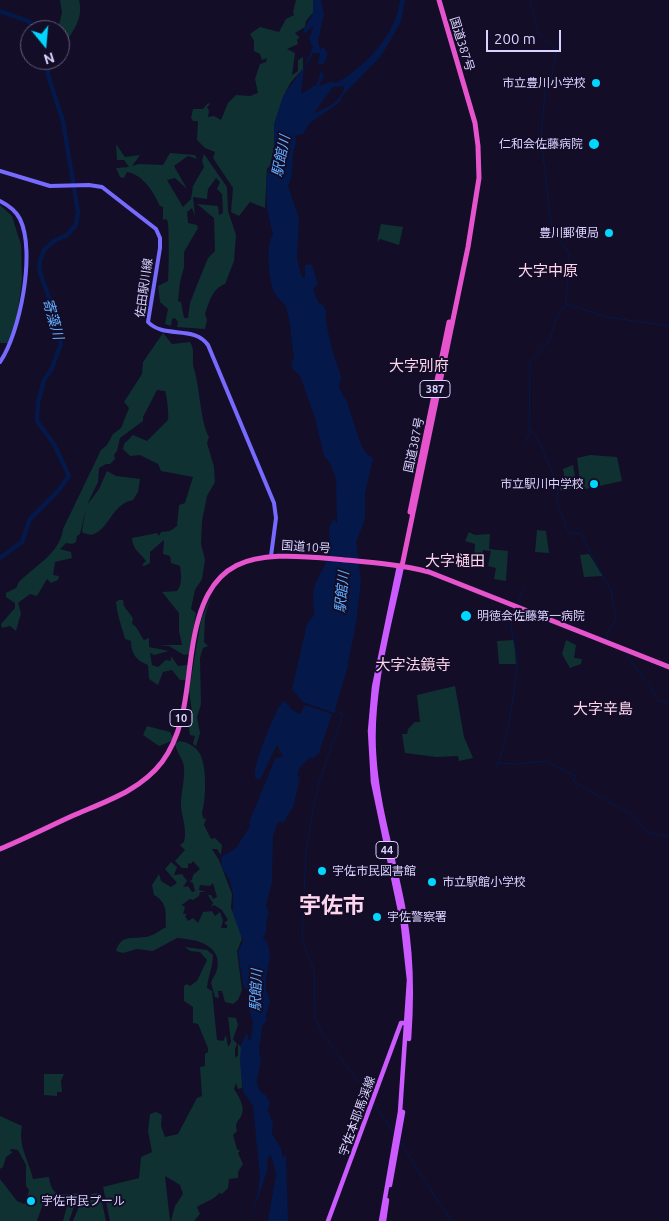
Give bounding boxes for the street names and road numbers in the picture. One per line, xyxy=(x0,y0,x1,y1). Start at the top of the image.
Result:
street label: 国道387号 xyxy=(447,15,477,73)
street label: 佐田駅川線 xyxy=(133,257,155,319)
road number: 387 xyxy=(420,380,450,398)
street label: 国道387号 xyxy=(401,416,427,474)
street label: 国道10号 xyxy=(281,538,331,556)
road number: 10 xyxy=(170,710,192,726)
road number: 44 xyxy=(376,842,398,858)
street label: 宇佐本耶馬渓線 xyxy=(336,1074,378,1158)

